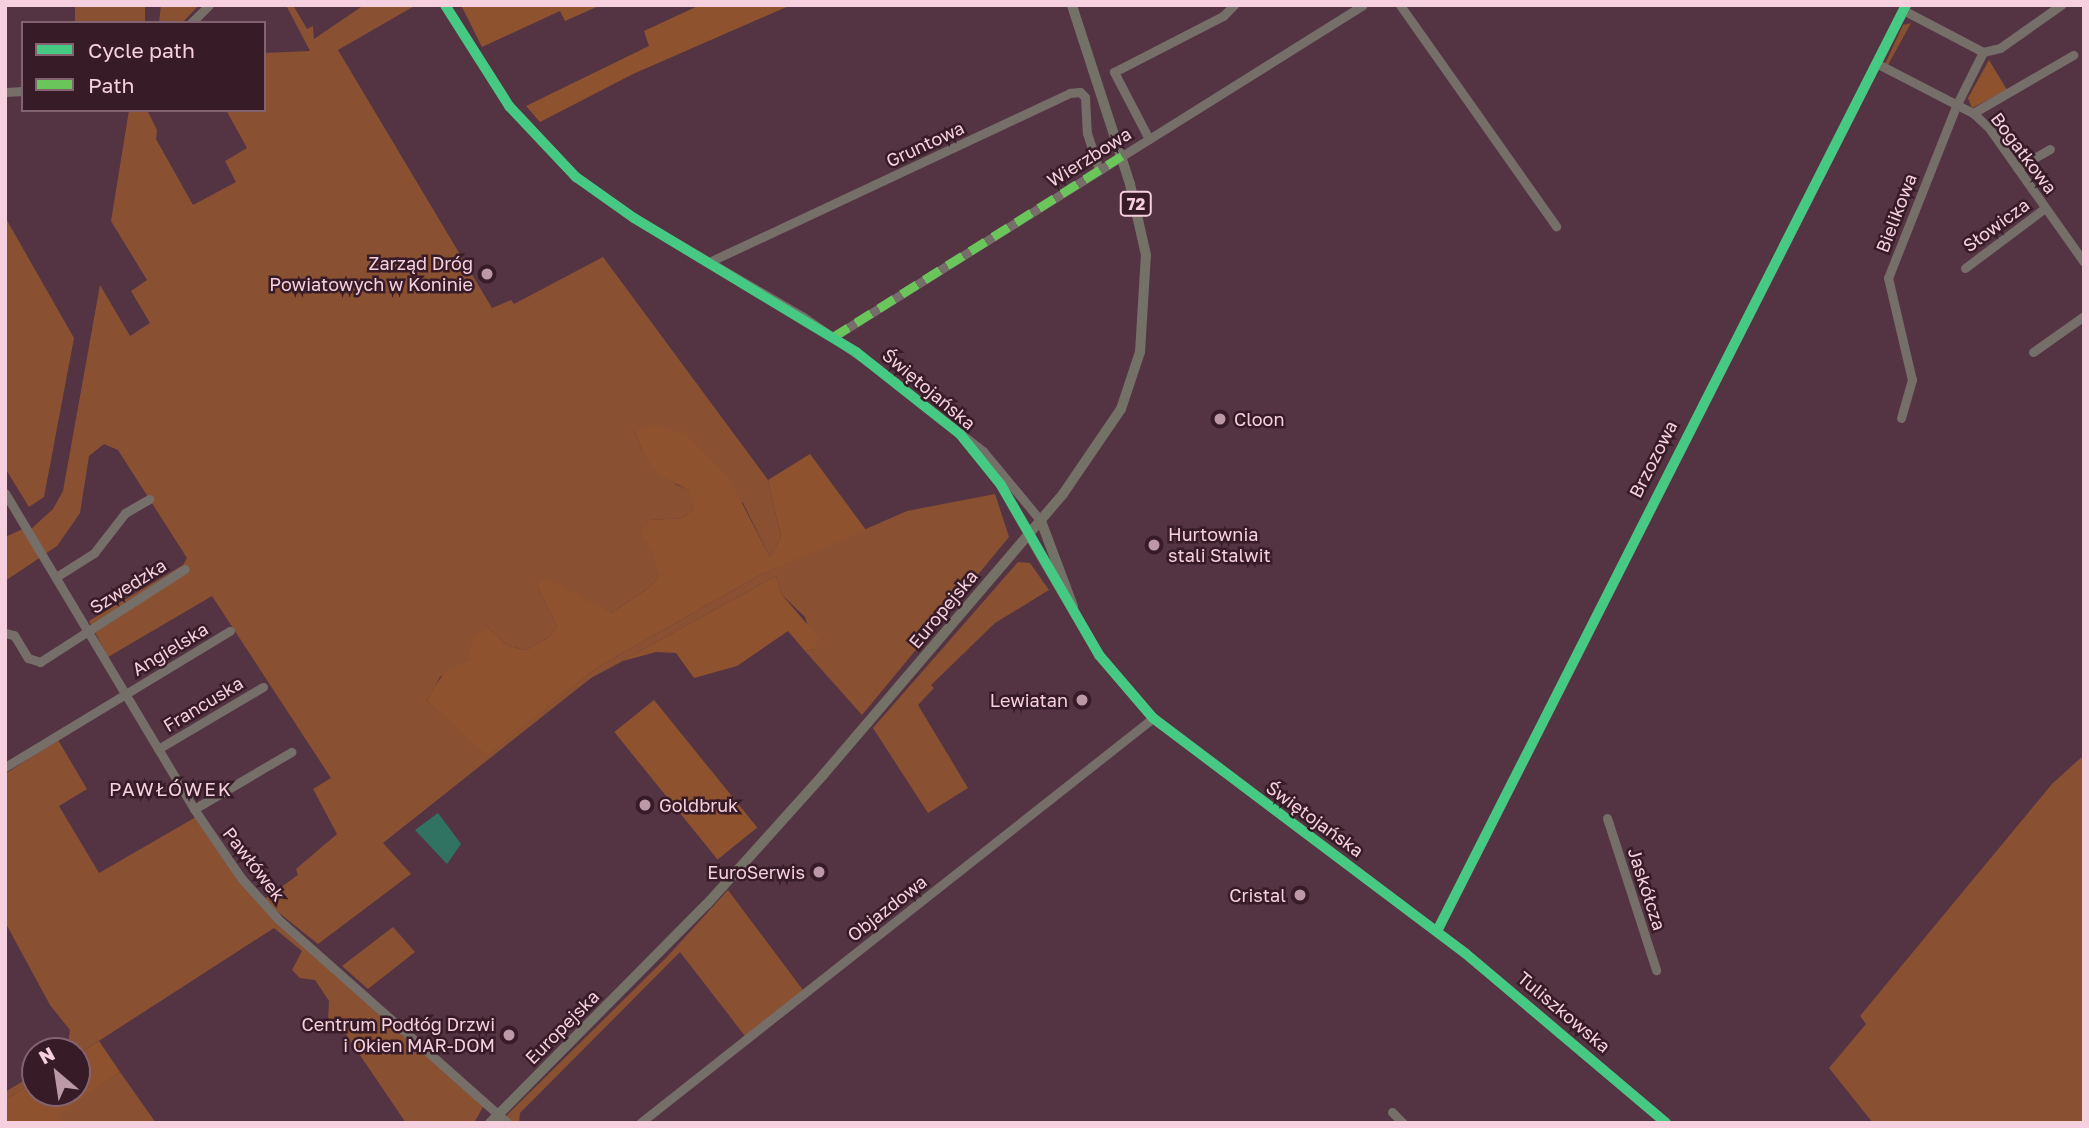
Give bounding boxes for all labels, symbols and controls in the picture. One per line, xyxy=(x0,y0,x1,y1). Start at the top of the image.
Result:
legend xyxy=(21,21,266,112)
text: Cycle path xyxy=(88,37,195,63)
text: Path xyxy=(88,72,135,98)
street label: Bogatkowa xyxy=(1987,108,2061,198)
street label: Gruntowa xyxy=(883,117,967,171)
street label: Wierzbowa xyxy=(1043,123,1135,191)
street label: Bielikowa xyxy=(1871,171,1921,255)
road number: 72 xyxy=(1118,192,1154,216)
street label: Słowicza xyxy=(1959,194,2033,256)
place label: Zarząd Dróg Powiatowych w Koninie xyxy=(269,253,473,296)
marker: Zarząd Dróg Powiatowych w Koninie xyxy=(479,266,495,282)
street label: Świętojańska xyxy=(878,344,980,434)
place label: Cloon xyxy=(1234,408,1284,430)
marker: Cloon xyxy=(1212,411,1228,427)
street label: Brzozowa xyxy=(1624,417,1682,501)
place label: Hurtownia stali Stalwit xyxy=(1168,524,1271,566)
marker: Hurtownia stali Stalwit xyxy=(1146,537,1162,553)
street label: Szwedzka xyxy=(86,554,170,618)
street label: Europejska xyxy=(904,565,982,653)
street label: Angielska xyxy=(128,618,212,680)
street label: Francuska xyxy=(159,672,247,736)
place label: Lewiatan xyxy=(990,689,1068,711)
marker: Lewiatan xyxy=(1074,692,1090,708)
street label: Świętojańska xyxy=(1262,776,1368,862)
district label: PAWŁÓWEK xyxy=(110,778,232,800)
place label: Goldbruk xyxy=(659,794,738,816)
marker: Goldbruk xyxy=(637,797,653,813)
street label: Pawłówek xyxy=(218,823,290,905)
street label: Jaskółcza xyxy=(1624,845,1670,933)
place label: EuroSerwis xyxy=(707,861,805,883)
marker: EuroSerwis xyxy=(811,864,827,880)
street label: Objazdowa xyxy=(843,870,931,946)
place label: Cristal xyxy=(1229,884,1286,906)
marker: Cristal xyxy=(1292,887,1308,903)
street label: Tuliszkowska xyxy=(1513,967,1615,1057)
street label: Europejska xyxy=(521,986,603,1068)
place label: Centrum Podłóg Drzwi i Okien MAR-DOM xyxy=(302,1014,495,1056)
marker: Centrum Podłóg Drzwi i Okien MAR-DOM xyxy=(501,1027,517,1043)
north arrow xyxy=(21,1037,91,1107)
text: N xyxy=(35,1041,58,1069)

